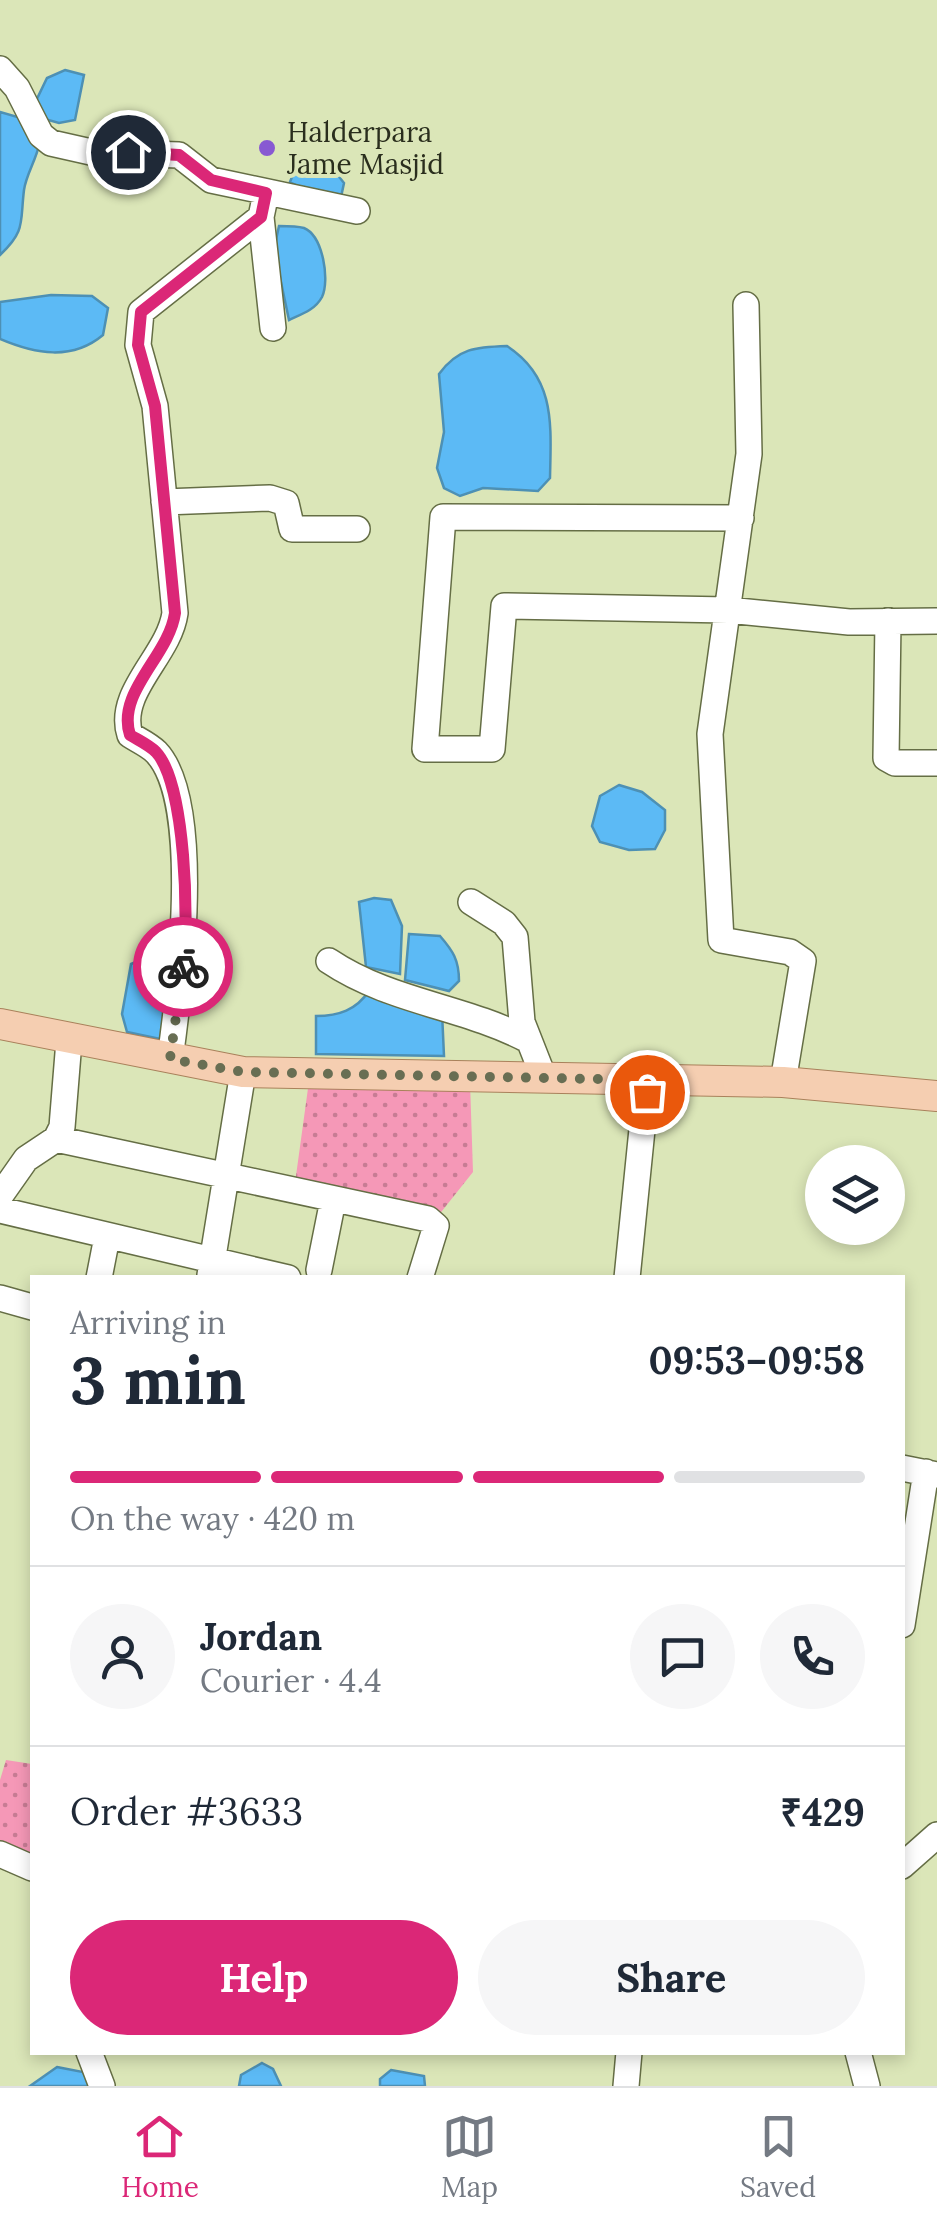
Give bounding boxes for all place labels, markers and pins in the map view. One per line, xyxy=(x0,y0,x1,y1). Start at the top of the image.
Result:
pin xyxy=(86,110,171,195)
place label: Halderpara Jame Masjid xyxy=(286,114,444,182)
marker: Halderpara Jame Masjid xyxy=(256,137,278,159)
pin xyxy=(605,1050,690,1135)

